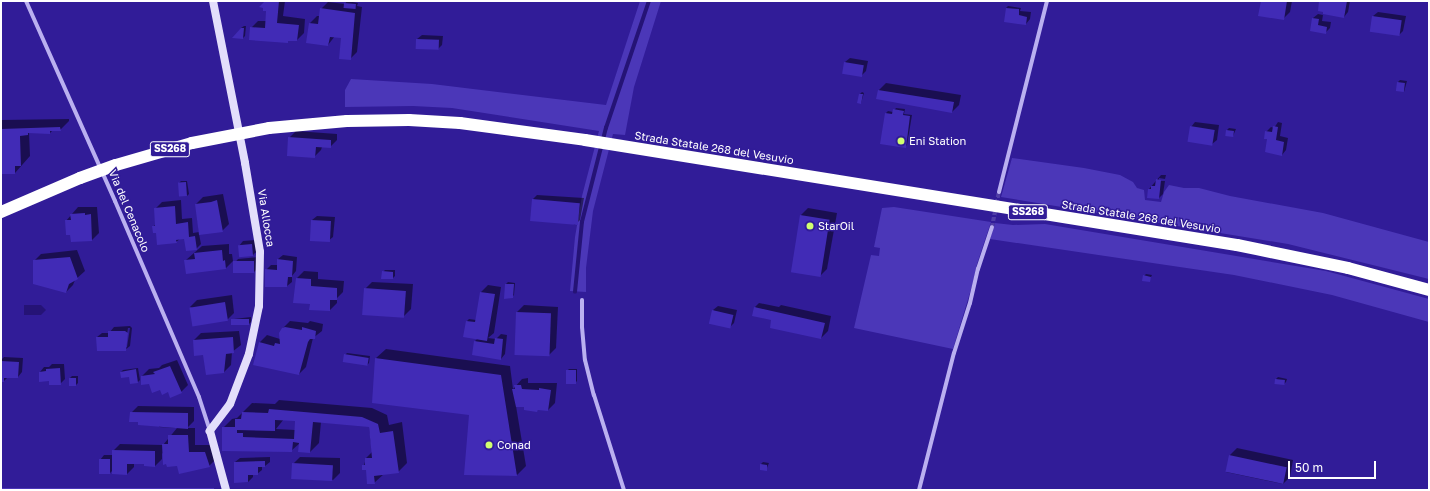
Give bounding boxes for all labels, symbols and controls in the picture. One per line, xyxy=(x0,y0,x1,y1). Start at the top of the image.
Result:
street label: Strada Statale 268 del Vesuvio xyxy=(633,129,795,167)
place label: Eni Station xyxy=(909,134,966,148)
marker: Eni Station xyxy=(896,136,906,146)
road number: SS268 xyxy=(149,141,191,157)
street label: Via del Cenacolo xyxy=(106,168,152,254)
street label: Via Allocca xyxy=(255,188,277,248)
street label: Strada Statale 268 del Vesuvio xyxy=(1060,198,1222,236)
road number: SS268 xyxy=(1007,204,1049,220)
place label: StarOil xyxy=(818,219,854,233)
marker: StarOil xyxy=(805,221,815,231)
place label: Conad xyxy=(497,438,531,452)
marker: Conad xyxy=(484,440,494,450)
scale bar xyxy=(1290,453,1378,479)
text: 50 m xyxy=(1295,460,1323,475)

